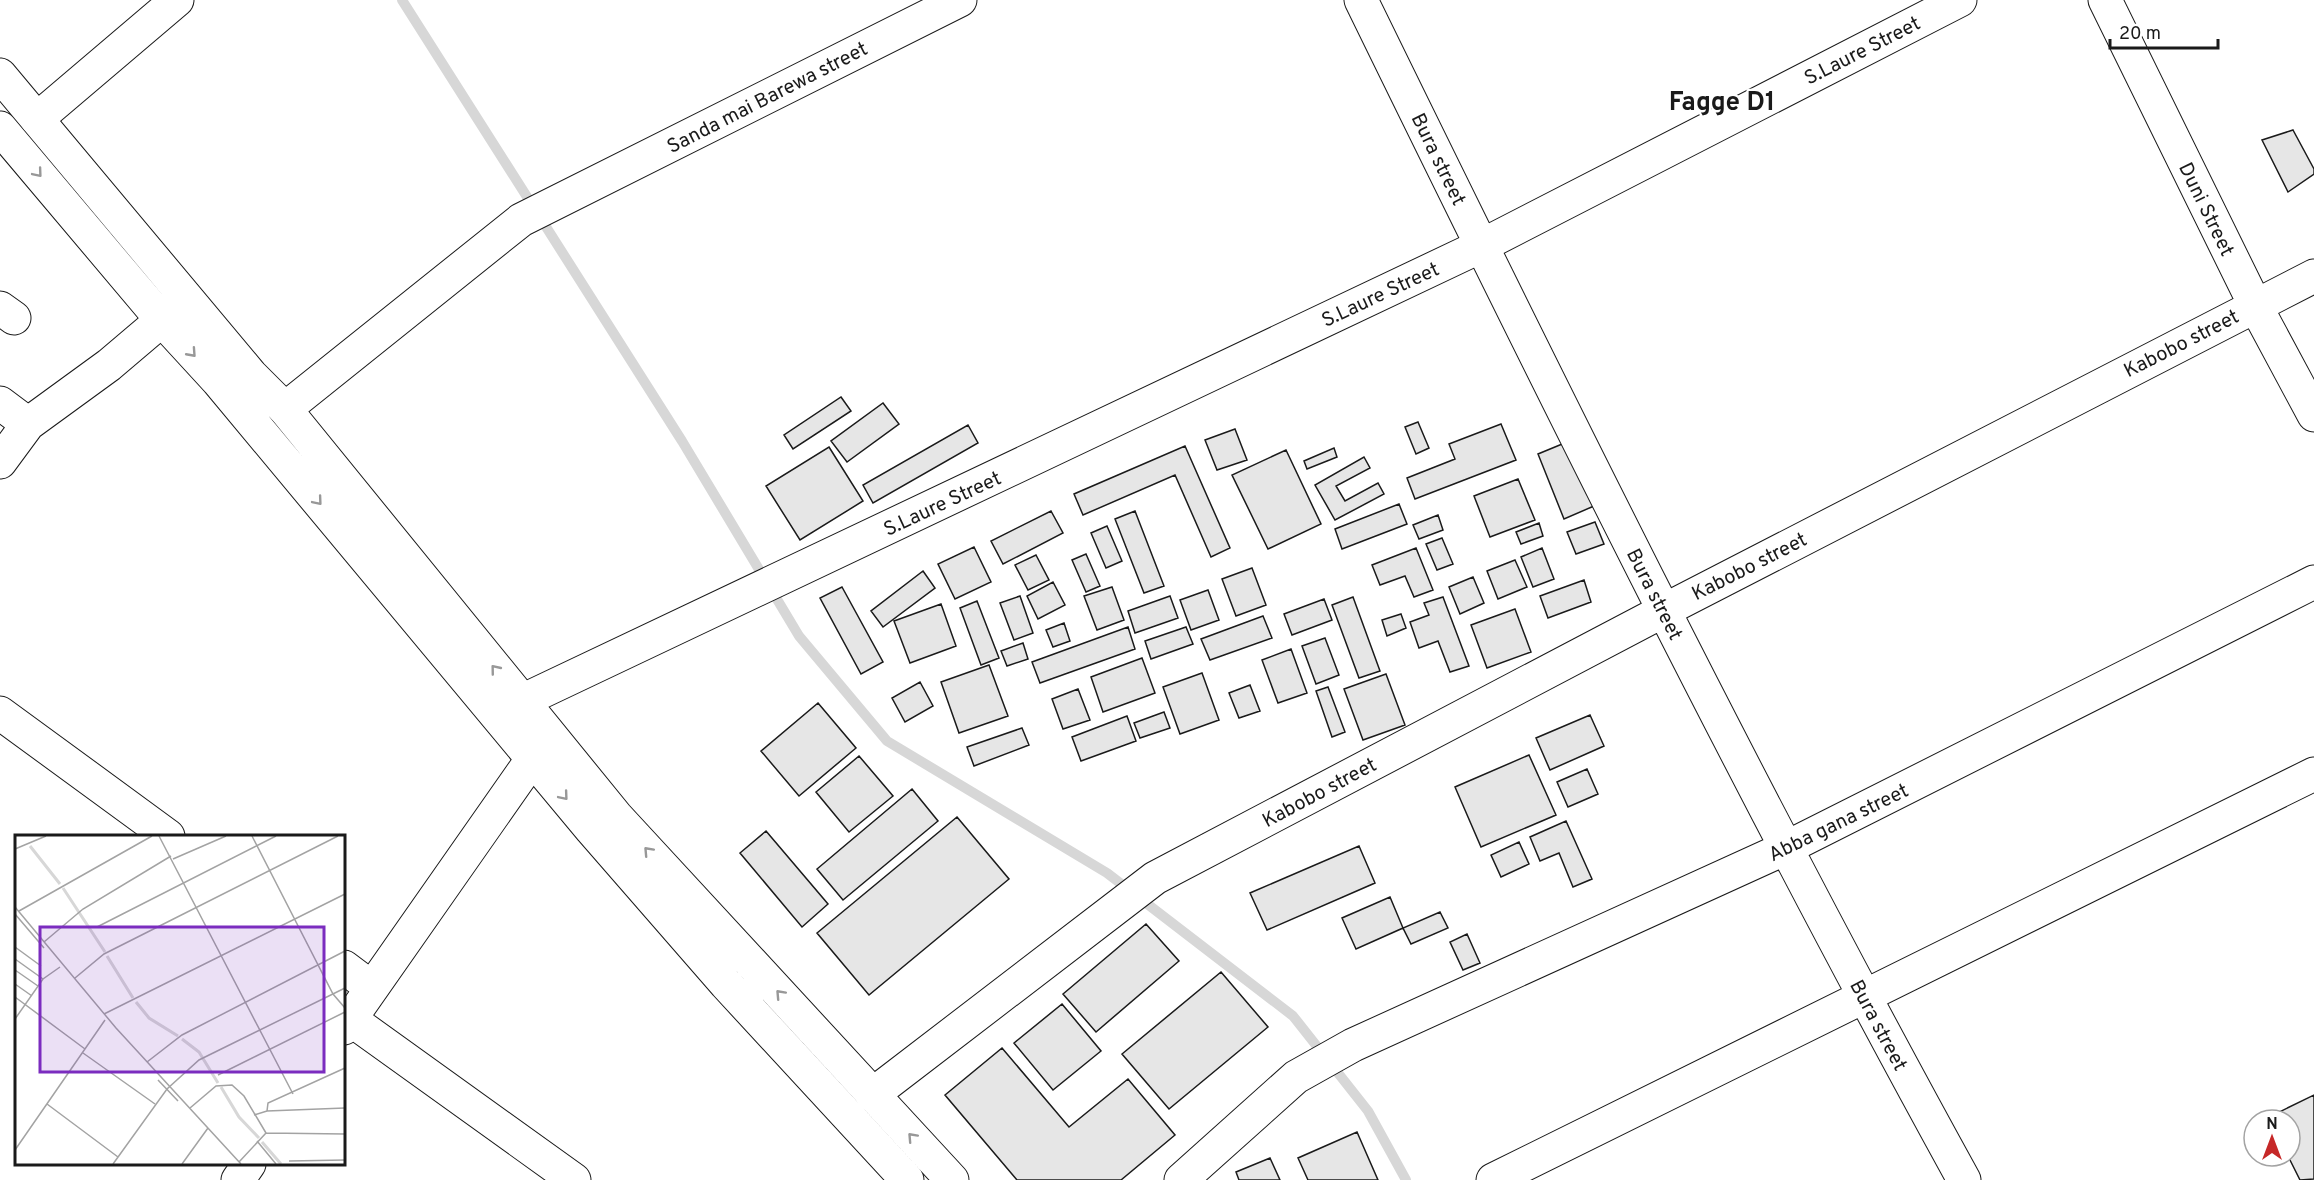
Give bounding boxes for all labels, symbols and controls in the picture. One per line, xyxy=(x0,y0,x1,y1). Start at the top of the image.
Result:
street label: S.Laure Street xyxy=(1800,11,1925,92)
scale bar xyxy=(2110,12,2218,50)
text: 20 m xyxy=(2119,23,2161,46)
street label: Sanda mai Barewa street xyxy=(663,37,873,161)
district label: Fagge D1 xyxy=(1669,87,1775,120)
street label: Bura street xyxy=(1404,109,1471,210)
street label: Duni Street xyxy=(2171,159,2239,261)
one-way arrow xyxy=(31,166,42,177)
street label: S.Laure Street xyxy=(1318,257,1444,334)
street label: Kabobo street xyxy=(2120,305,2244,385)
one-way arrow xyxy=(185,346,196,356)
street label: S.Laure Street xyxy=(880,466,1006,543)
one-way arrow xyxy=(311,494,322,505)
street label: Kabobo street xyxy=(1688,528,1812,608)
street label: Bura street xyxy=(1619,545,1687,645)
one-way arrow xyxy=(492,665,503,676)
street label: Kabobo street xyxy=(1258,753,1382,835)
street label: Abba gana street xyxy=(1765,779,1913,869)
one-way arrow xyxy=(557,789,568,800)
inset map xyxy=(15,835,345,1165)
one-way arrow xyxy=(644,847,655,857)
street label: Bura street xyxy=(1842,976,1912,1076)
one-way arrow xyxy=(776,991,787,1001)
north arrow xyxy=(2242,1108,2302,1168)
text: N xyxy=(2266,1115,2278,1135)
one-way arrow xyxy=(908,1134,919,1144)

